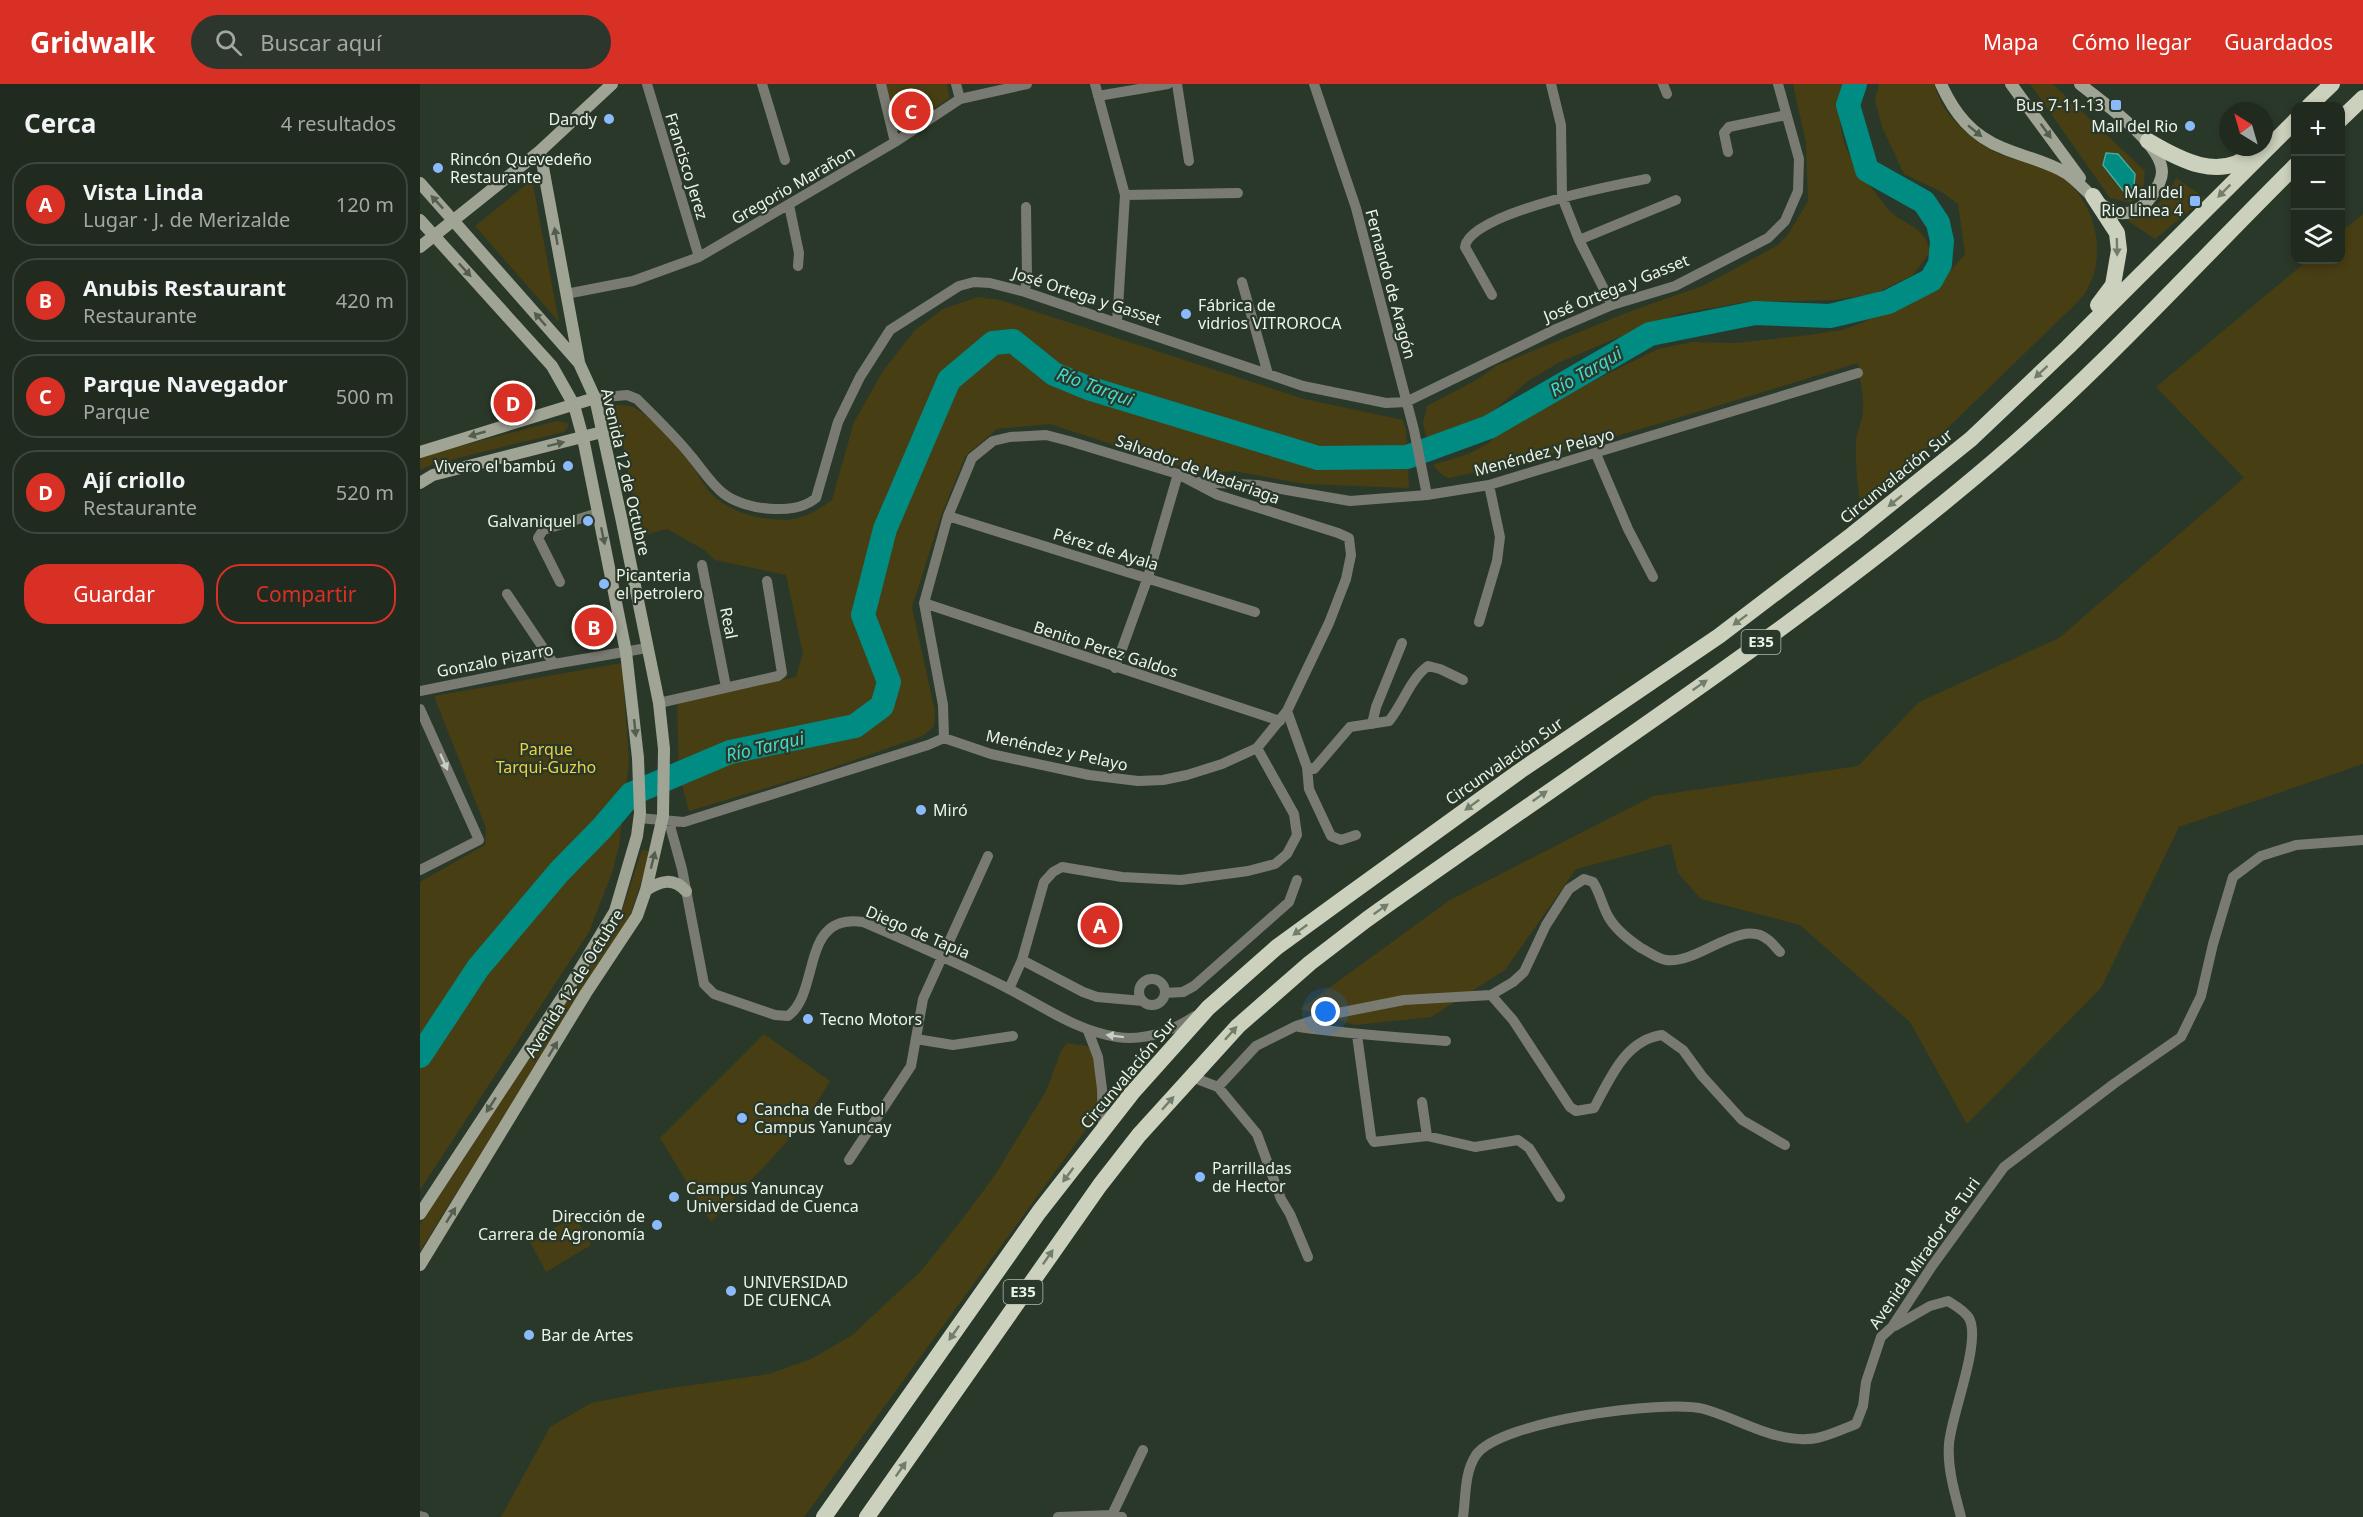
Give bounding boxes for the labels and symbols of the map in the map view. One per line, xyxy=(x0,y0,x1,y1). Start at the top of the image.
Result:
pin: C xyxy=(892,88,930,134)
place label: Bus 7-11-13 xyxy=(2016,94,2104,116)
marker: Bus 7-11-13 xyxy=(2109,98,2123,112)
north arrow xyxy=(2219,102,2273,156)
place label: Dandy xyxy=(548,108,598,130)
street label: Francisco Jerez xyxy=(660,110,714,222)
marker: Dandy xyxy=(602,112,616,126)
place label: Mall del Rio xyxy=(2091,115,2178,137)
marker: Mall del Rio xyxy=(2183,119,2197,133)
one-way arrow xyxy=(2040,123,2052,139)
one-way arrow xyxy=(1967,124,1983,137)
street label: Gregorio Marañon xyxy=(727,141,859,229)
place label: Rincón Quevedeño Restaurante xyxy=(450,148,592,188)
marker: Rincón Quevedeño Restaurante xyxy=(431,161,445,175)
place label: Mall del Rio Linea 4 xyxy=(2101,181,2183,221)
one-way arrow xyxy=(2218,183,2232,197)
one-way arrow xyxy=(430,194,444,209)
marker: Mall del Rio Linea 4 xyxy=(2188,194,2202,208)
street label: Fernando de Aragón xyxy=(1360,207,1422,361)
one-way arrow xyxy=(551,226,560,245)
one-way arrow xyxy=(2113,238,2122,257)
street label: José Ortega y Gasset xyxy=(1538,249,1692,328)
street label: José Ortega y Gasset xyxy=(1008,261,1164,330)
one-way arrow xyxy=(458,262,472,277)
place label: Fábrica de vidrios VITROROCA xyxy=(1198,294,1342,334)
marker: Fábrica de vidrios VITROROCA xyxy=(1179,307,1193,321)
one-way arrow xyxy=(534,311,547,327)
water label: Río Tarqui xyxy=(1545,341,1626,401)
water label: Río Tarqui xyxy=(1054,361,1137,411)
one-way arrow xyxy=(2035,365,2049,379)
pin: D xyxy=(494,380,532,426)
street label: Avenida 12 de Octubre xyxy=(596,386,656,558)
street label: Menéndez y Pelayo xyxy=(1471,423,1617,481)
street label: Circunvalación Sur xyxy=(1835,423,1957,528)
street label: Salvador de Madariaga xyxy=(1113,429,1283,509)
one-way arrow xyxy=(468,430,486,439)
one-way arrow xyxy=(547,439,566,449)
place label: Vivero el bambú xyxy=(434,455,556,477)
marker: Vivero el bambú xyxy=(561,459,575,473)
one-way arrow xyxy=(1887,494,1903,507)
place label: Galvaniquel xyxy=(487,510,576,532)
marker: Galvaniquel xyxy=(581,514,595,528)
street label: Pérez de Ayala xyxy=(1051,523,1161,575)
one-way arrow xyxy=(598,527,608,546)
place label: Picanteria el petrolero xyxy=(616,564,703,604)
marker: Picanteria el petrolero xyxy=(597,577,611,591)
pin: B xyxy=(574,604,614,650)
street label: Real xyxy=(715,605,743,641)
one-way arrow xyxy=(1733,614,1749,626)
street label: Benito Perez Galdos xyxy=(1031,615,1181,683)
road number: E35 xyxy=(1742,630,1780,654)
street label: Gonzalo Pizarro xyxy=(435,638,555,682)
one-way arrow xyxy=(1692,679,1708,691)
street label: Circunvalación Sur xyxy=(1441,712,1568,810)
one-way arrow xyxy=(630,719,639,738)
street label: Menéndez y Pelayo xyxy=(984,724,1130,776)
water label: Río Tarqui xyxy=(723,725,807,767)
park label: Parque Tarqui-Guzho xyxy=(496,738,596,778)
one-way arrow xyxy=(439,754,449,772)
one-way arrow xyxy=(1532,790,1548,802)
place label: Miró xyxy=(933,799,968,821)
one-way arrow xyxy=(1465,799,1481,811)
marker: Miró xyxy=(914,803,928,817)
one-way arrow xyxy=(648,851,658,869)
street label: Diego de Tapia xyxy=(863,900,973,964)
pin: A xyxy=(1080,902,1120,948)
one-way arrow xyxy=(1373,904,1389,915)
street label: Avenida 12 de Octubre xyxy=(519,905,629,1061)
one-way arrow xyxy=(1292,924,1307,936)
your location xyxy=(1311,997,1340,1026)
place label: Tecno Motors xyxy=(820,1008,922,1030)
marker: Tecno Motors xyxy=(801,1012,815,1026)
street label: Circunvalación Sur xyxy=(1075,1012,1181,1133)
one-way arrow xyxy=(1224,1026,1238,1041)
one-way arrow xyxy=(1105,1031,1124,1040)
one-way arrow xyxy=(547,1041,558,1057)
one-way arrow xyxy=(1161,1096,1175,1111)
one-way arrow xyxy=(486,1097,497,1114)
place label: Cancha de Futbol Campus Yanuncay xyxy=(754,1098,892,1138)
marker: Cancha de Futbol Campus Yanuncay xyxy=(735,1111,749,1125)
place label: Parrilladas de Hector xyxy=(1212,1157,1292,1197)
one-way arrow xyxy=(1061,1167,1074,1183)
marker: Parrilladas de Hector xyxy=(1193,1170,1207,1184)
street label: Avenida Mirador de Turi xyxy=(1863,1173,1985,1333)
place label: Campus Yanuncay Universidad de Cuenca xyxy=(686,1177,859,1217)
marker: Campus Yanuncay Universidad de Cuenca xyxy=(667,1190,681,1204)
place label: Dirección de Carrera de Agronomía xyxy=(478,1205,645,1245)
one-way arrow xyxy=(445,1207,456,1223)
marker: Dirección de Carrera de Agronomía xyxy=(650,1218,664,1232)
one-way arrow xyxy=(1042,1249,1054,1265)
place label: UNIVERSIDAD DE CUENCA xyxy=(743,1271,848,1311)
road number: E35 xyxy=(1004,1280,1042,1304)
marker: UNIVERSIDAD DE CUENCA xyxy=(724,1284,738,1298)
place label: Bar de Artes xyxy=(541,1324,633,1346)
one-way arrow xyxy=(948,1325,960,1341)
marker: Bar de Artes xyxy=(522,1328,536,1342)
one-way arrow xyxy=(895,1461,906,1477)

